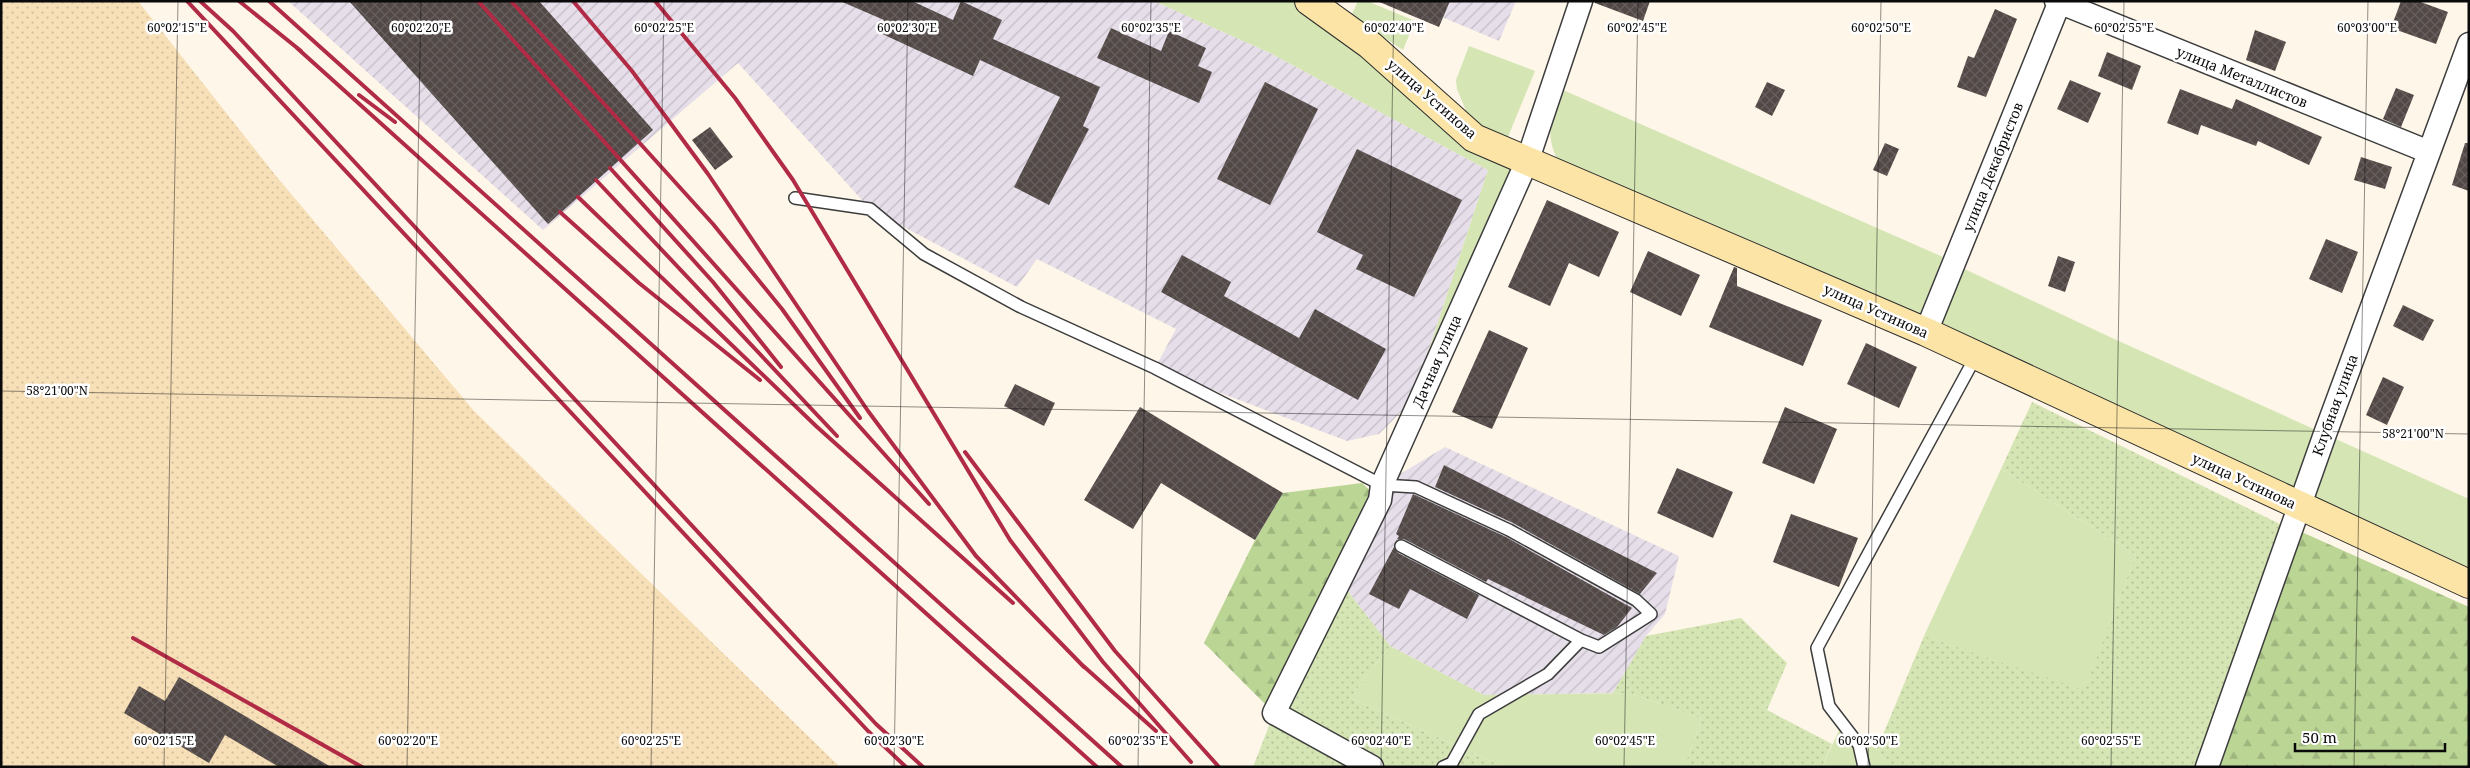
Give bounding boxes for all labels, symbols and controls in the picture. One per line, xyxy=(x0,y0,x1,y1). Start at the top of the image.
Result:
text: 60°02'15"E xyxy=(147,19,207,36)
text: 60°02'20"E xyxy=(391,19,451,36)
text: 60°02'25"E xyxy=(634,19,694,36)
text: 60°02'30"E xyxy=(877,19,937,36)
text: 60°02'35"E xyxy=(1121,19,1181,36)
text: 60°02'40"E xyxy=(1364,19,1424,36)
text: 60°02'45"E xyxy=(1607,19,1667,36)
text: 60°02'50"E xyxy=(1851,19,1911,36)
text: 60°02'55"E xyxy=(2094,19,2154,36)
text: 60°03'00"E xyxy=(2337,19,2397,36)
street label: улица Металлистов xyxy=(2174,42,2311,112)
street label: улица Устинова xyxy=(1383,54,1481,143)
street label: улица Декабристов xyxy=(1958,99,2027,234)
street label: улица Устинова xyxy=(1821,279,1932,342)
street label: Дачная улица xyxy=(1408,312,1465,410)
street label: Клубная улица xyxy=(2307,351,2362,458)
text: 58°21'00"N xyxy=(26,382,88,399)
text: 58°21'00"N xyxy=(2382,425,2444,442)
street label: улица Устинова xyxy=(2189,448,2299,513)
scale bar xyxy=(2295,720,2445,752)
text: 50 m xyxy=(2302,727,2337,747)
text: 60°02'15"E xyxy=(134,732,194,749)
text: 60°02'20"E xyxy=(378,732,438,749)
text: 60°02'25"E xyxy=(621,732,681,749)
text: 60°02'30"E xyxy=(864,732,924,749)
text: 60°02'35"E xyxy=(1108,732,1168,749)
text: 60°02'40"E xyxy=(1351,732,1411,749)
text: 60°02'45"E xyxy=(1595,732,1655,749)
text: 60°02'50"E xyxy=(1838,732,1898,749)
text: 60°02'55"E xyxy=(2081,732,2141,749)

